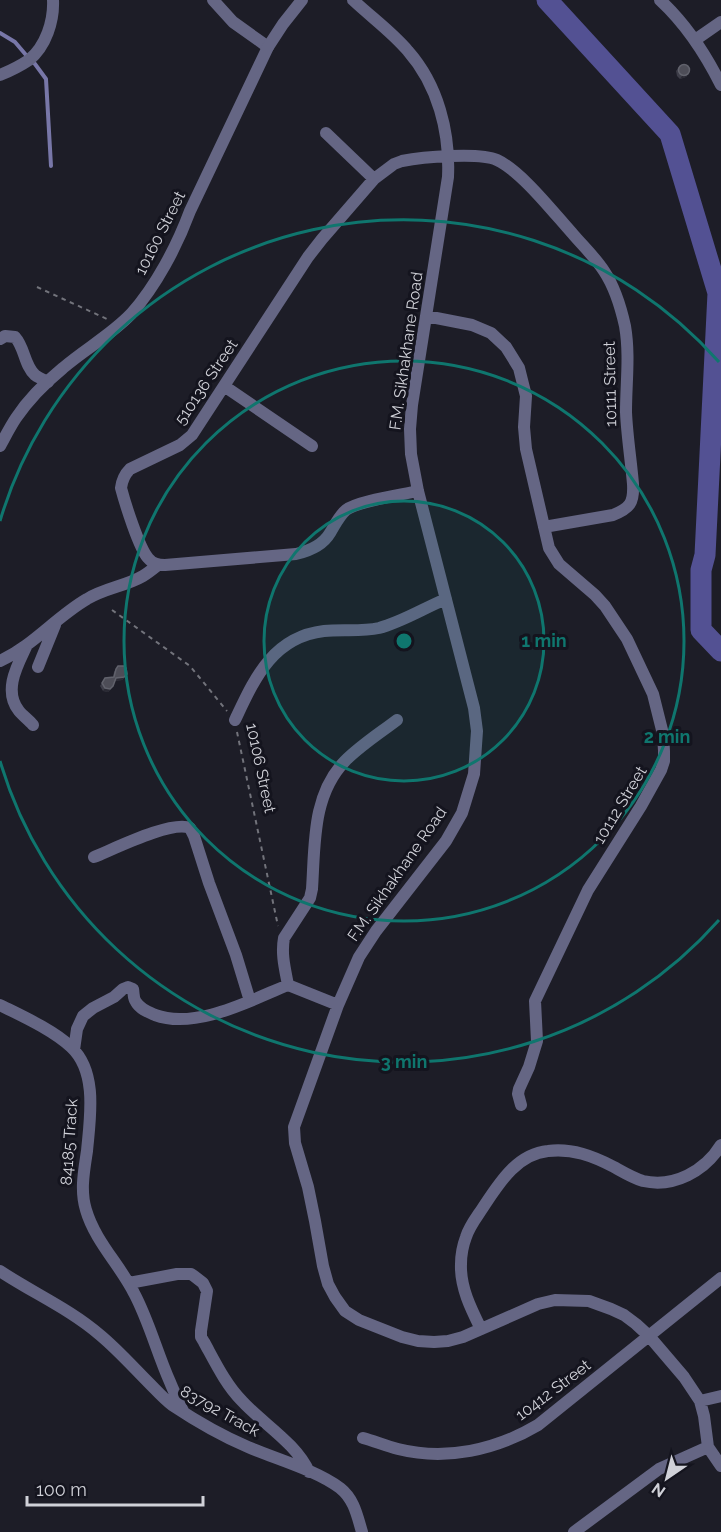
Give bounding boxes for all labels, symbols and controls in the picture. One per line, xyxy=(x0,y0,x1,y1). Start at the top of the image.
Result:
street label: 10160 Street xyxy=(131,187,189,278)
street label: F.M. Sikhakhane Road xyxy=(385,271,427,431)
street label: 510136 Street xyxy=(170,335,242,428)
street label: 10111 Street xyxy=(600,340,620,427)
text: 1 min xyxy=(521,630,567,651)
centre of rings xyxy=(394,631,414,651)
street label: 10106 Street xyxy=(242,721,280,815)
text: 2 min xyxy=(644,726,690,747)
street label: 10112 Street xyxy=(589,762,651,847)
street label: F.M. Sikhakhane Road xyxy=(343,803,451,945)
text: 3 min xyxy=(381,1051,427,1072)
street label: 84185 Track xyxy=(56,1098,82,1186)
street label: 10412 Street xyxy=(512,1355,595,1424)
street label: 83792 Track xyxy=(177,1381,263,1441)
north arrow xyxy=(637,1448,697,1508)
scale bar xyxy=(27,1469,202,1507)
text: 100 m xyxy=(36,1479,87,1500)
text: N xyxy=(648,1479,669,1501)

